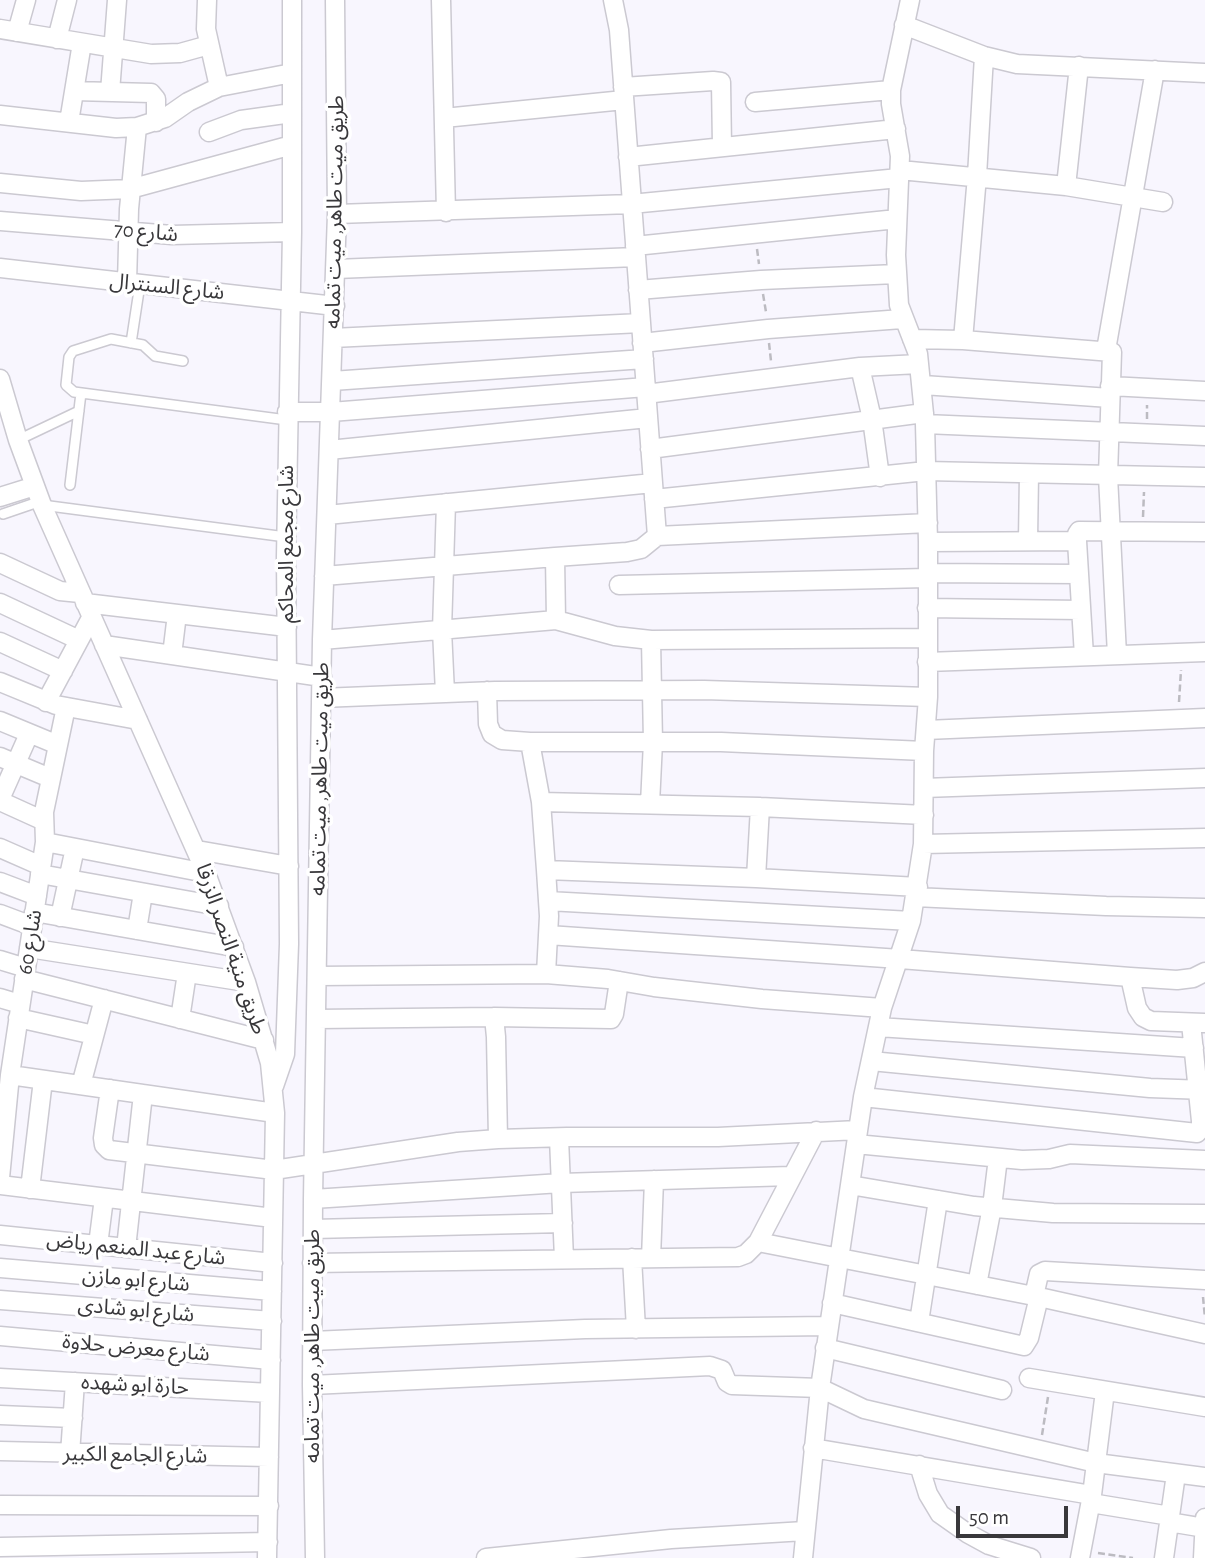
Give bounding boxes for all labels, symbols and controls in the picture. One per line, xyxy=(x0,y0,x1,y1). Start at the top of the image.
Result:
street label: طريق ميت طاهر, ميت تمامه xyxy=(320,95,350,329)
street label: شارع 70 xyxy=(113,217,179,247)
street label: شارع السنترال xyxy=(108,268,226,306)
street label: شارع مجمع المحاكم xyxy=(274,465,300,623)
street label: طريق ميت طاهر, ميت تمامه xyxy=(305,662,335,896)
street label: طريق منية النصر الزرقا xyxy=(190,860,272,1038)
street label: شارع 60 xyxy=(12,908,48,976)
street label: شارع عبد المنعم رياض xyxy=(45,1227,227,1271)
street label: طريق ميت طاهر, ميت تمامه xyxy=(300,1229,326,1463)
street label: شارع ابو مازن xyxy=(81,1263,191,1297)
street label: شارع ابو شادى xyxy=(77,1292,195,1328)
street label: شارع معرض حلاوة xyxy=(61,1329,211,1367)
street label: حارة ابو شهده xyxy=(80,1370,190,1400)
street label: شارع الجامع الكبير xyxy=(63,1441,207,1469)
scale bar xyxy=(960,1492,1072,1536)
text: 50 m xyxy=(969,1507,1009,1528)

